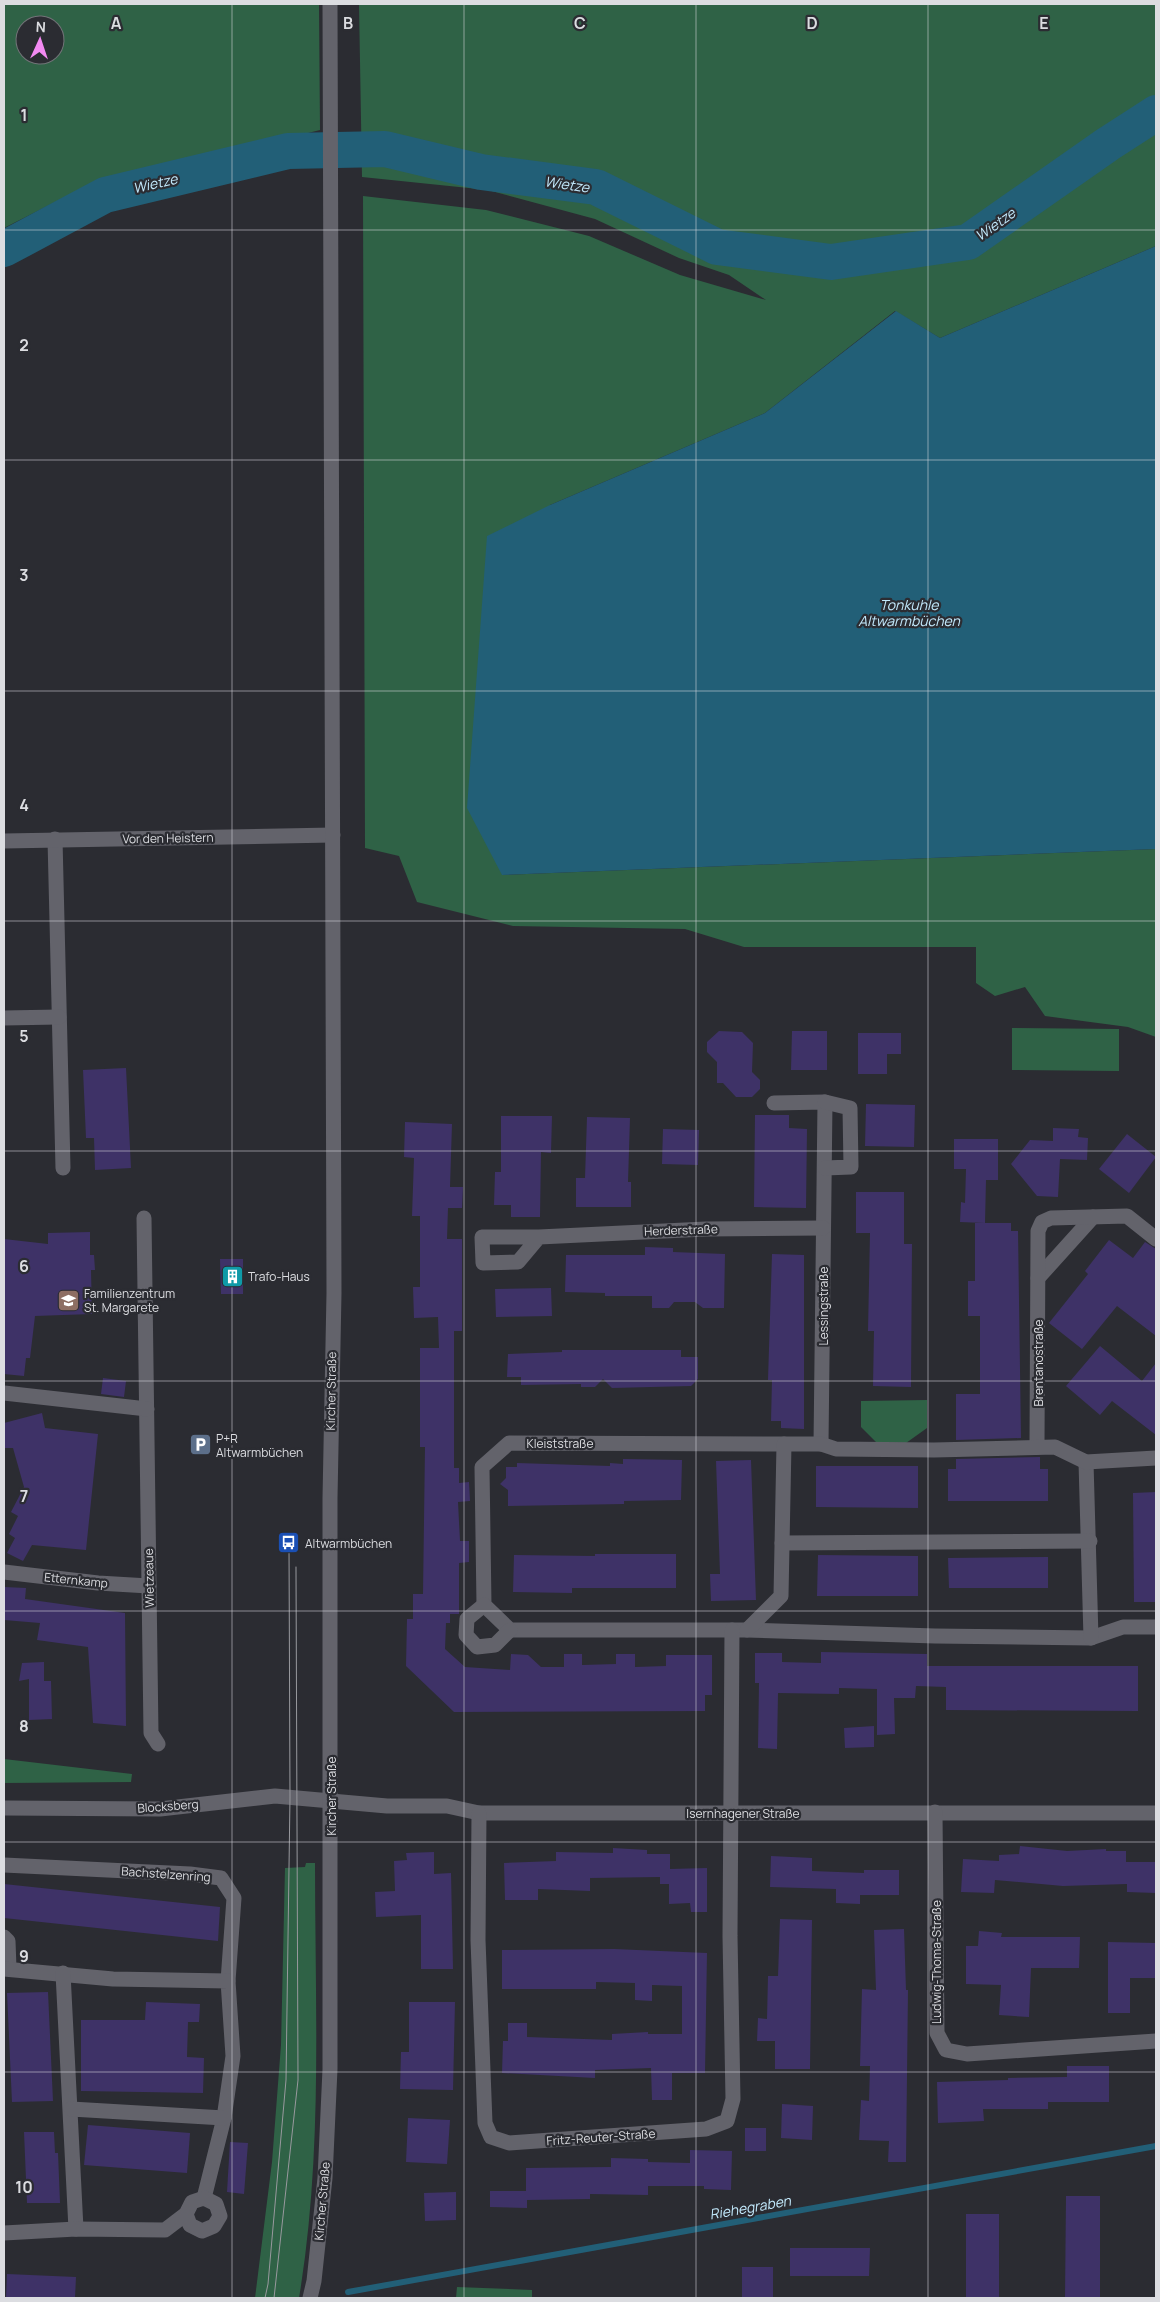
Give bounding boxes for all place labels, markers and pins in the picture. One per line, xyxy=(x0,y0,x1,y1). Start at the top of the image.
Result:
building icon: Trafo-Haus xyxy=(220,1264,244,1288)
place label: Trafo-Haus xyxy=(248,1268,310,1285)
place label: Familienzentrum St. Margarete xyxy=(84,1285,175,1316)
school or university icon: Familienzentrum St. Margarete xyxy=(56,1288,80,1312)
place label: P+R Altwarmbüchen xyxy=(216,1430,303,1461)
parking icon: P+R Altwarmbüchen xyxy=(188,1433,212,1457)
bus stop icon: Altwarmbüchen xyxy=(277,1531,301,1555)
place label: Altwarmbüchen xyxy=(305,1535,392,1552)

